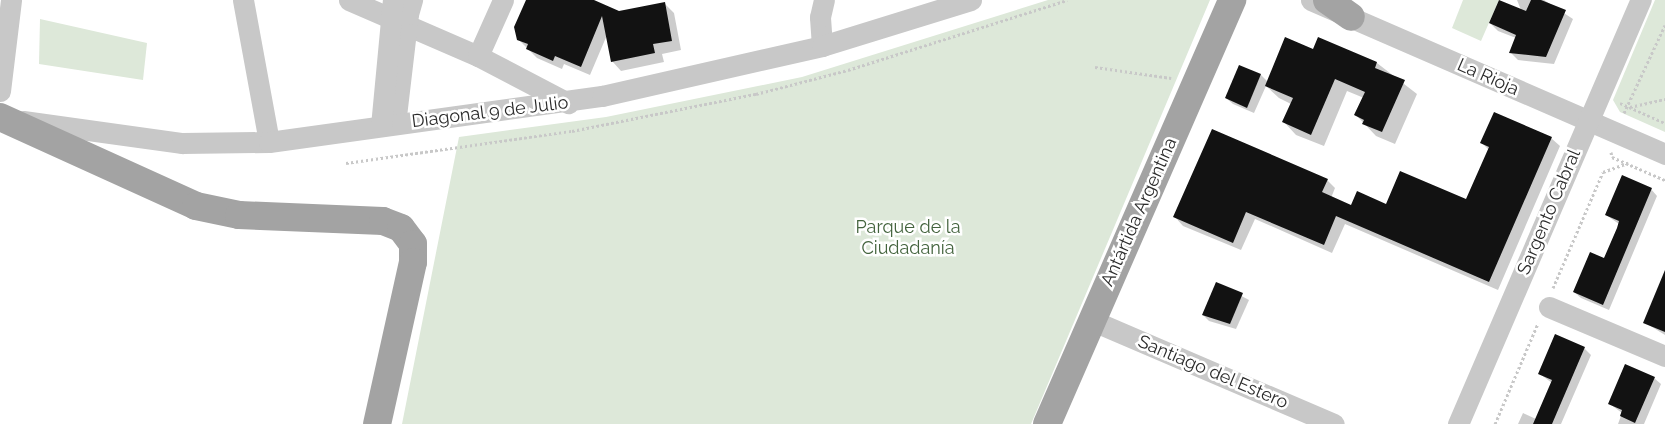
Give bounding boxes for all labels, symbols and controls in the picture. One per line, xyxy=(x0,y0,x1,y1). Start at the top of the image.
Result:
street label: La Rioja xyxy=(1454,54,1522,100)
street label: Diagonal 9 de Julio xyxy=(410,92,570,132)
street label: Antártida Argentina xyxy=(1096,134,1182,290)
street label: Sargento Cabral xyxy=(1513,146,1585,278)
park label: Parque de la Ciudadanía xyxy=(856,217,960,260)
street label: Santiago del Estero xyxy=(1135,331,1291,413)

